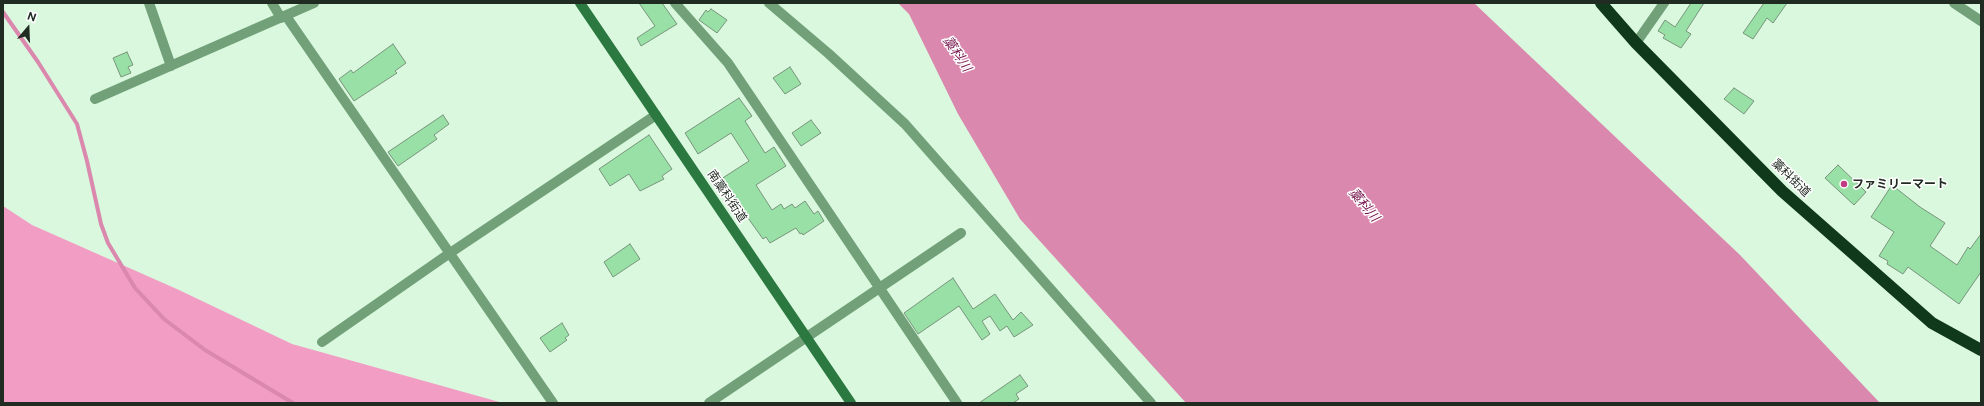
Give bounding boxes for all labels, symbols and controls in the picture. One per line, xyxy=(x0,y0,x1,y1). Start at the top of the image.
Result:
north arrow xyxy=(8,8,48,48)
text: N xyxy=(26,10,38,24)
water label: 藁科川 xyxy=(940,33,974,75)
street label: 藁科街道 xyxy=(1769,156,1813,200)
street label: 南藁科街道 xyxy=(704,167,750,225)
place label: ファミリーマート xyxy=(1852,177,1948,191)
marker: ファミリーマート xyxy=(1839,179,1849,189)
water label: 藁科川 xyxy=(1345,185,1383,225)

